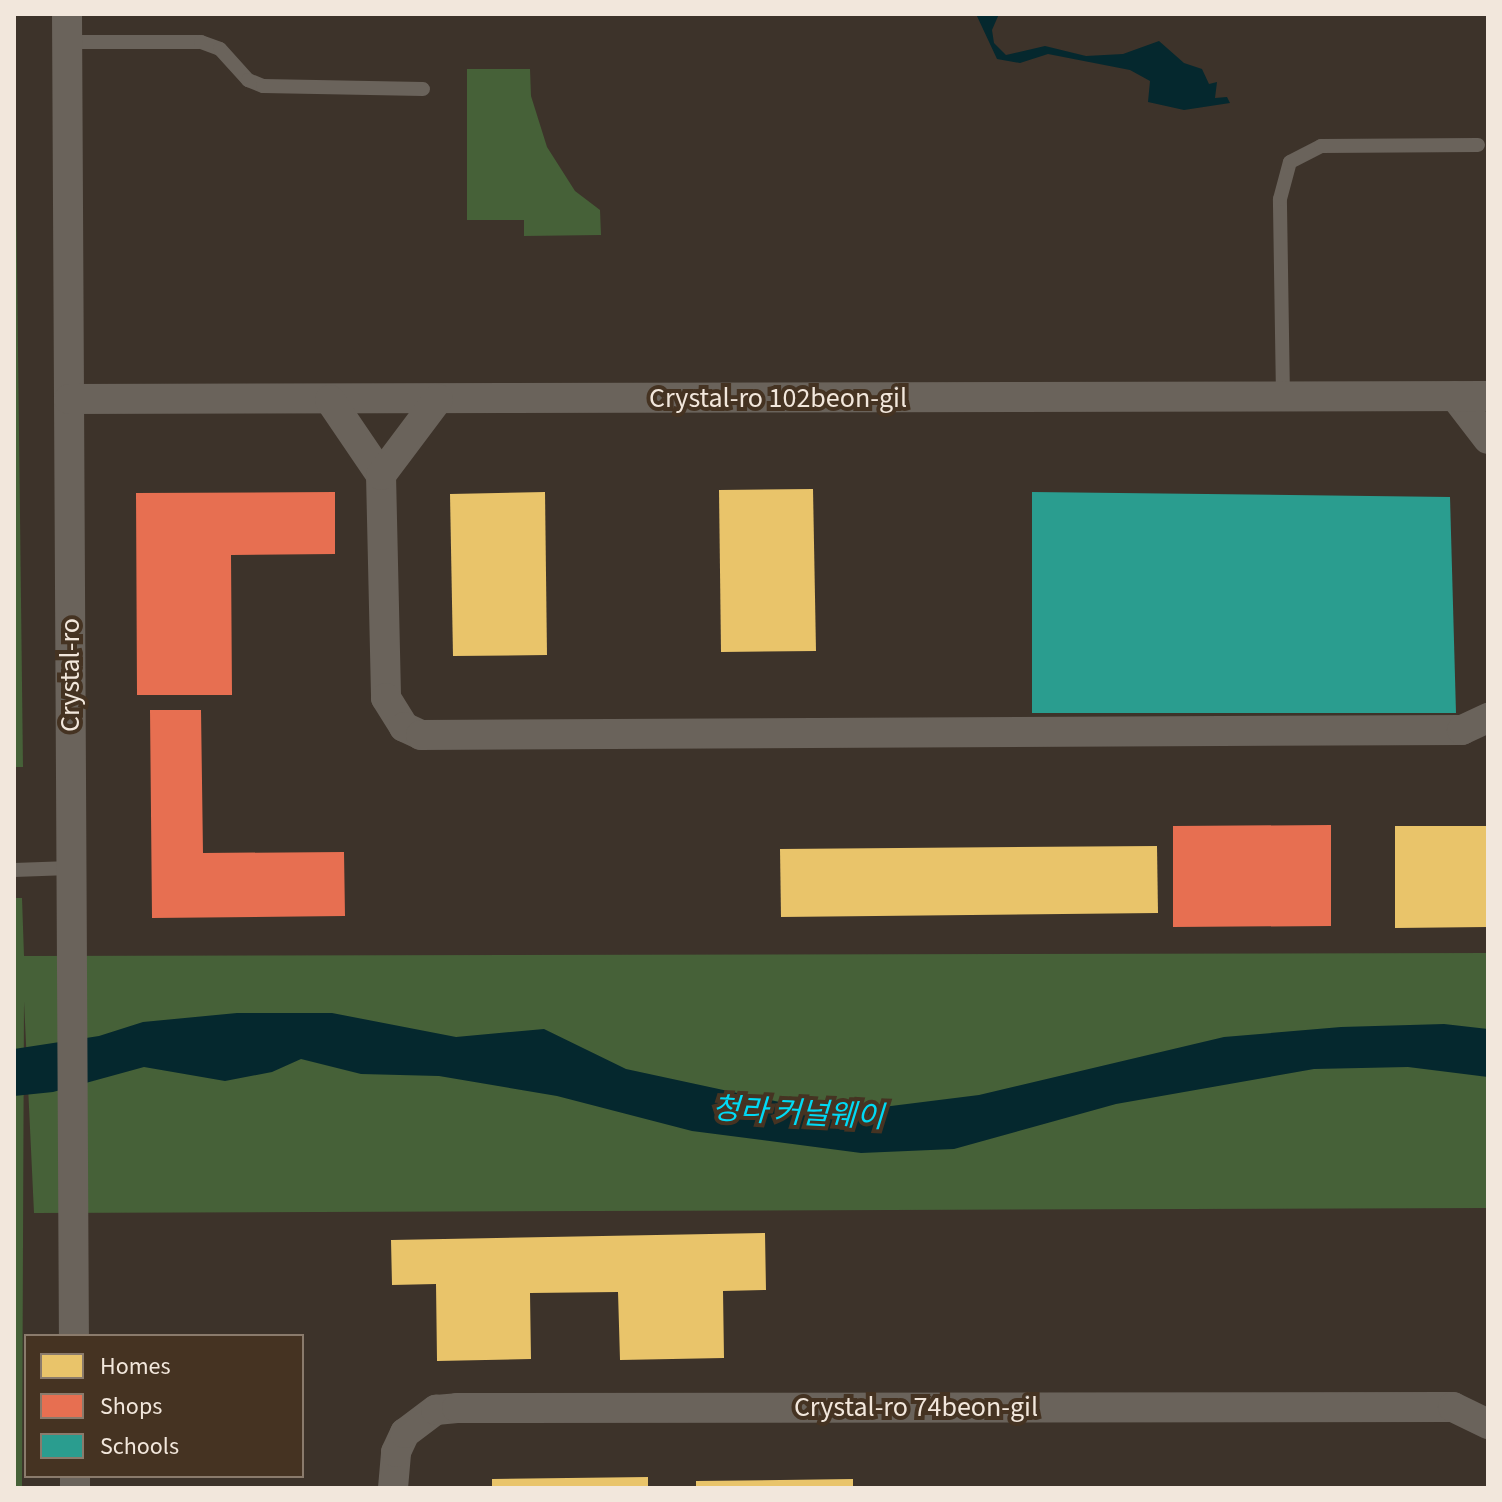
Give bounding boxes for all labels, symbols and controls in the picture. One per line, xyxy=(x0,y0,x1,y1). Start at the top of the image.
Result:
street label: Crystal-ro 102beon-gil xyxy=(649,381,907,415)
street label: Crystal-ro xyxy=(53,618,87,732)
water label: 청라 커널웨이 xyxy=(711,1092,885,1136)
legend xyxy=(24,1334,304,1478)
text: Homes xyxy=(100,1349,171,1384)
text: Shops xyxy=(100,1389,162,1424)
street label: Crystal-ro 74beon-gil xyxy=(794,1390,1038,1424)
text: Schools xyxy=(100,1429,179,1464)

